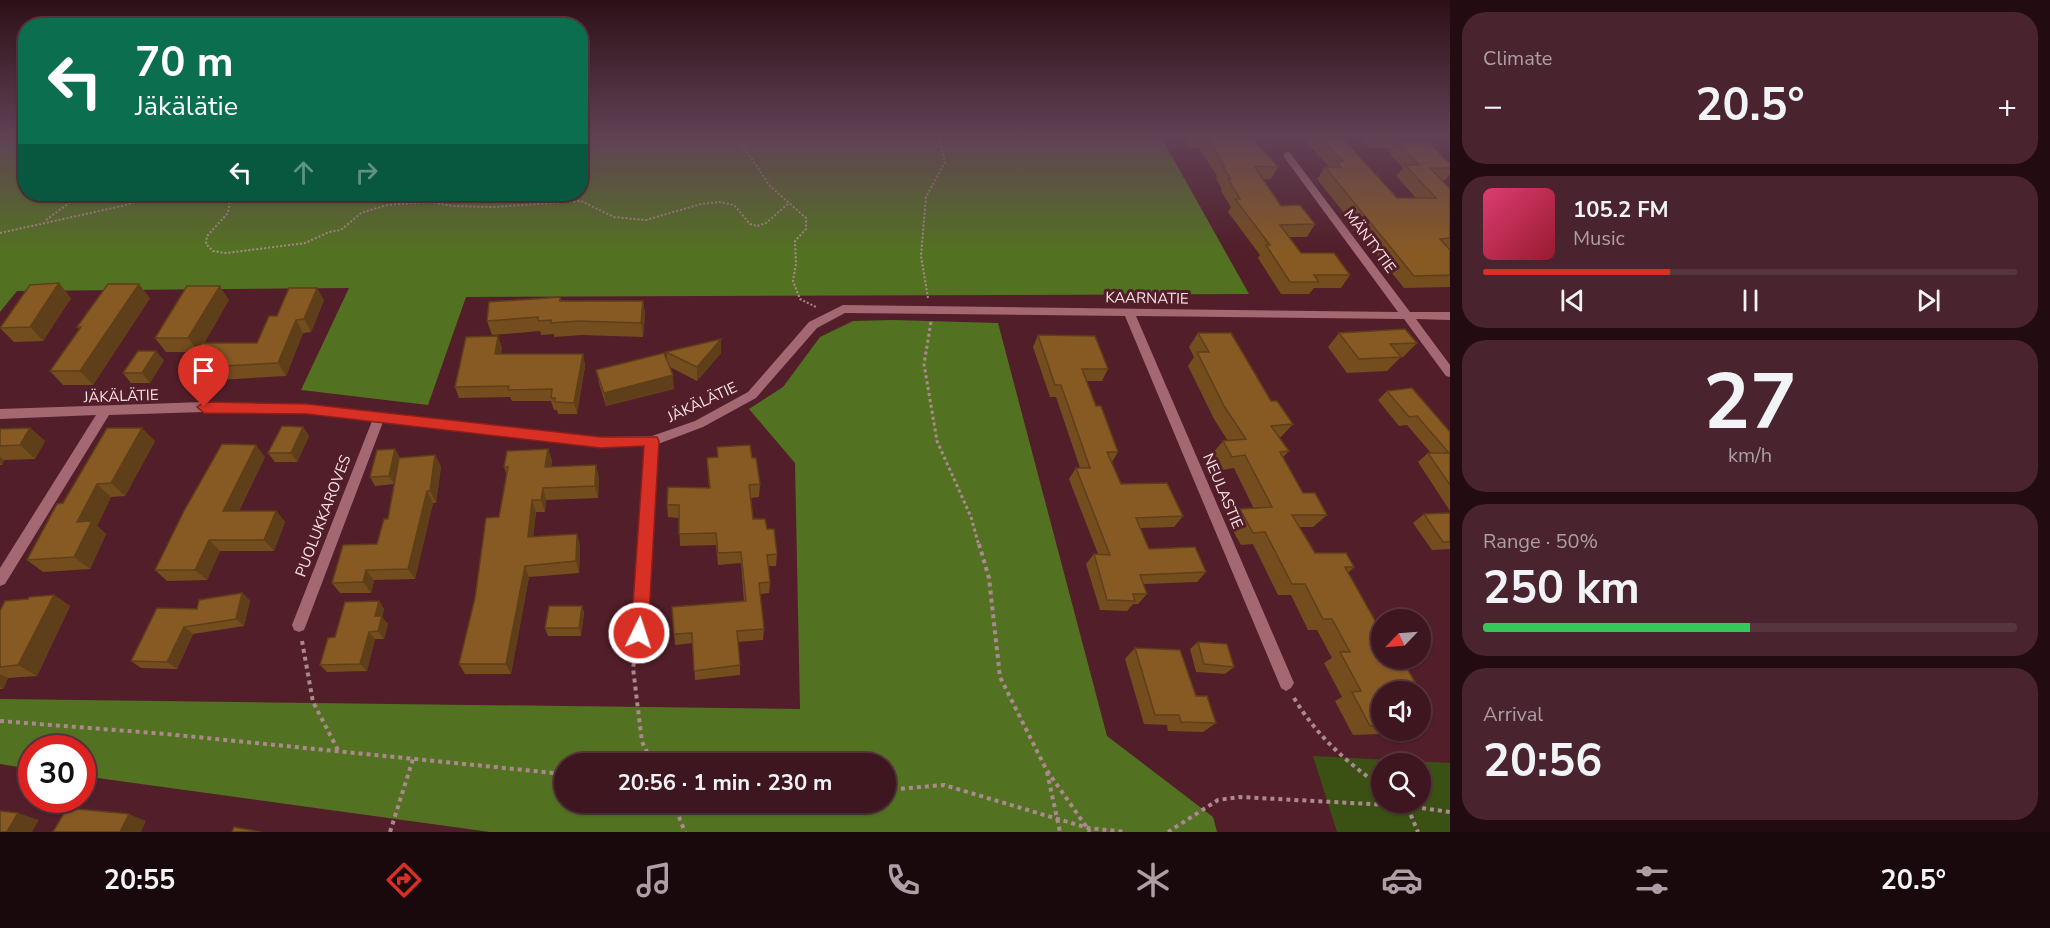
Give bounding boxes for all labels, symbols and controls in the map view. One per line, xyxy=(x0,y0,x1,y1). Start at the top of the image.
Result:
text: 70 m xyxy=(135,34,234,91)
icon: left xyxy=(36,42,114,120)
text: Climate xyxy=(1483,45,1552,72)
text: 20.5° xyxy=(1695,75,1805,136)
text: − xyxy=(1483,84,1503,129)
text: + xyxy=(1997,84,2017,129)
text: Jäkälätie xyxy=(135,88,238,125)
icon: left xyxy=(224,156,257,189)
icon: ahead xyxy=(287,156,320,189)
icon: right xyxy=(350,156,383,189)
text: 105.2 FM xyxy=(1573,195,1669,225)
street label: MÄNTYTIE xyxy=(1339,205,1401,277)
text: Music xyxy=(1573,225,1625,252)
icon: previous xyxy=(1556,284,1589,317)
icon: pause xyxy=(1734,284,1767,317)
icon: next xyxy=(1912,284,1945,317)
street label: KAARNATIE xyxy=(1105,287,1189,309)
pin xyxy=(178,345,229,407)
text: 27 xyxy=(1703,349,1797,456)
icon: arrive xyxy=(187,354,220,387)
street label: JÄKÄLÄTIE xyxy=(663,377,740,427)
street label: JÄKÄLÄTIE xyxy=(82,385,159,407)
text: km/h xyxy=(1728,442,1772,469)
street label: NEULASTIE xyxy=(1198,450,1248,532)
street label: PUOLUKKAROVES xyxy=(291,452,355,580)
text: Range · 50% xyxy=(1483,528,1598,555)
text: 250 km xyxy=(1483,558,1640,619)
position arrow xyxy=(607,601,671,665)
north arrow xyxy=(1371,609,1431,669)
map controls xyxy=(1371,609,1431,813)
button: sound xyxy=(1371,681,1431,741)
text: Arrival xyxy=(1483,701,1543,728)
text: 20:56 xyxy=(1483,731,1602,792)
speed limit sign: 30 xyxy=(18,735,96,813)
button: search xyxy=(1371,753,1431,813)
text: 20:56 · 1 min · 230 m xyxy=(618,768,832,798)
icon: directions xyxy=(383,859,425,901)
icon: music xyxy=(633,859,675,901)
icon: phone xyxy=(882,859,924,901)
icon: climate xyxy=(1132,859,1174,901)
icon: car xyxy=(1381,859,1423,901)
icon: filters xyxy=(1631,859,1673,901)
text: 20:55 xyxy=(104,862,175,899)
text: 20.5° xyxy=(1881,862,1946,899)

